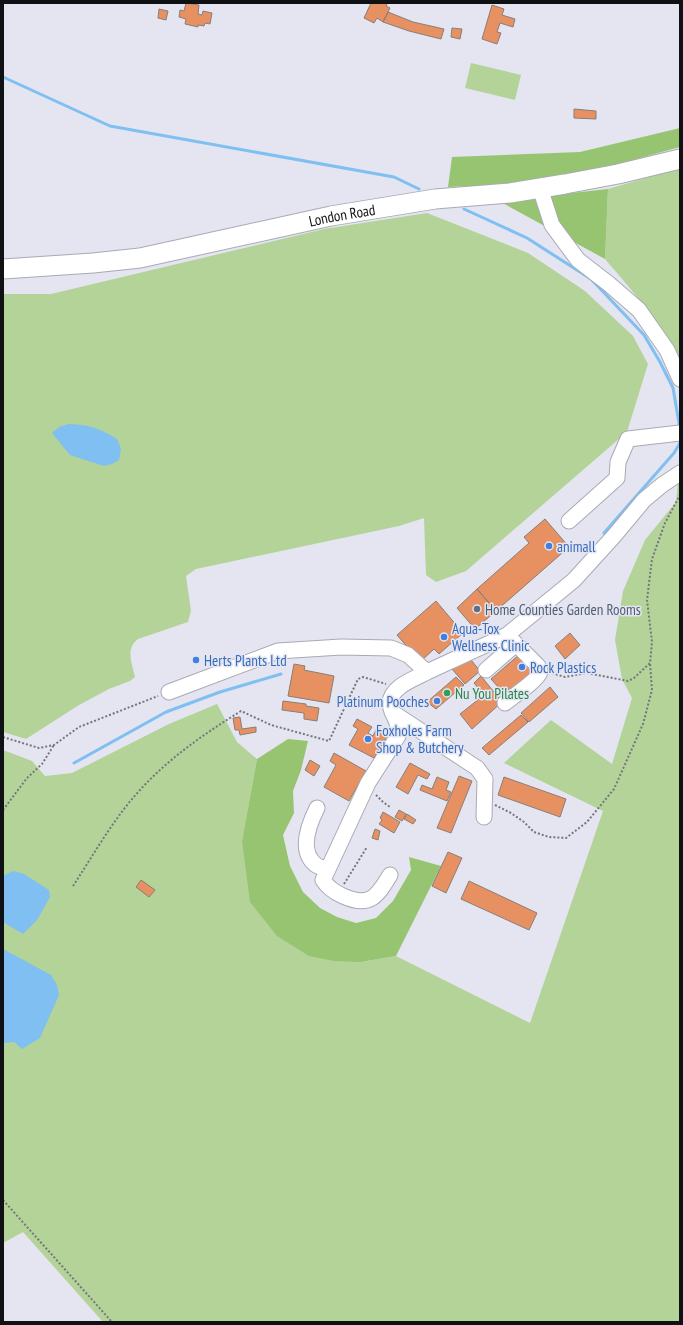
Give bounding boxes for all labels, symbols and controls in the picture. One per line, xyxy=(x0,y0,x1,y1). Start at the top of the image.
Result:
street label: London Road xyxy=(307,199,376,230)
place label: animall xyxy=(557,537,596,556)
marker: animall xyxy=(544,541,554,551)
place label: Home Counties Garden Rooms xyxy=(485,600,641,619)
marker: Home Counties Garden Rooms xyxy=(472,604,482,614)
place label: Aqua-Tox Wellness Clinic xyxy=(452,619,530,655)
marker: Aqua-Tox Wellness Clinic xyxy=(439,632,449,642)
place label: Herts Plants Ltd xyxy=(204,651,287,670)
marker: Herts Plants Ltd xyxy=(191,655,201,665)
place label: Rock Plastics xyxy=(530,658,596,677)
marker: Rock Plastics xyxy=(517,662,527,672)
place label: Nu You Pilates xyxy=(455,684,529,703)
marker: Nu You Pilates xyxy=(442,688,452,698)
place label: Platinum Pooches xyxy=(337,692,429,711)
marker: Platinum Pooches xyxy=(432,696,442,706)
place label: Foxholes Farm Shop & Butchery xyxy=(376,721,464,757)
marker: Foxholes Farm Shop & Butchery xyxy=(363,734,373,744)

